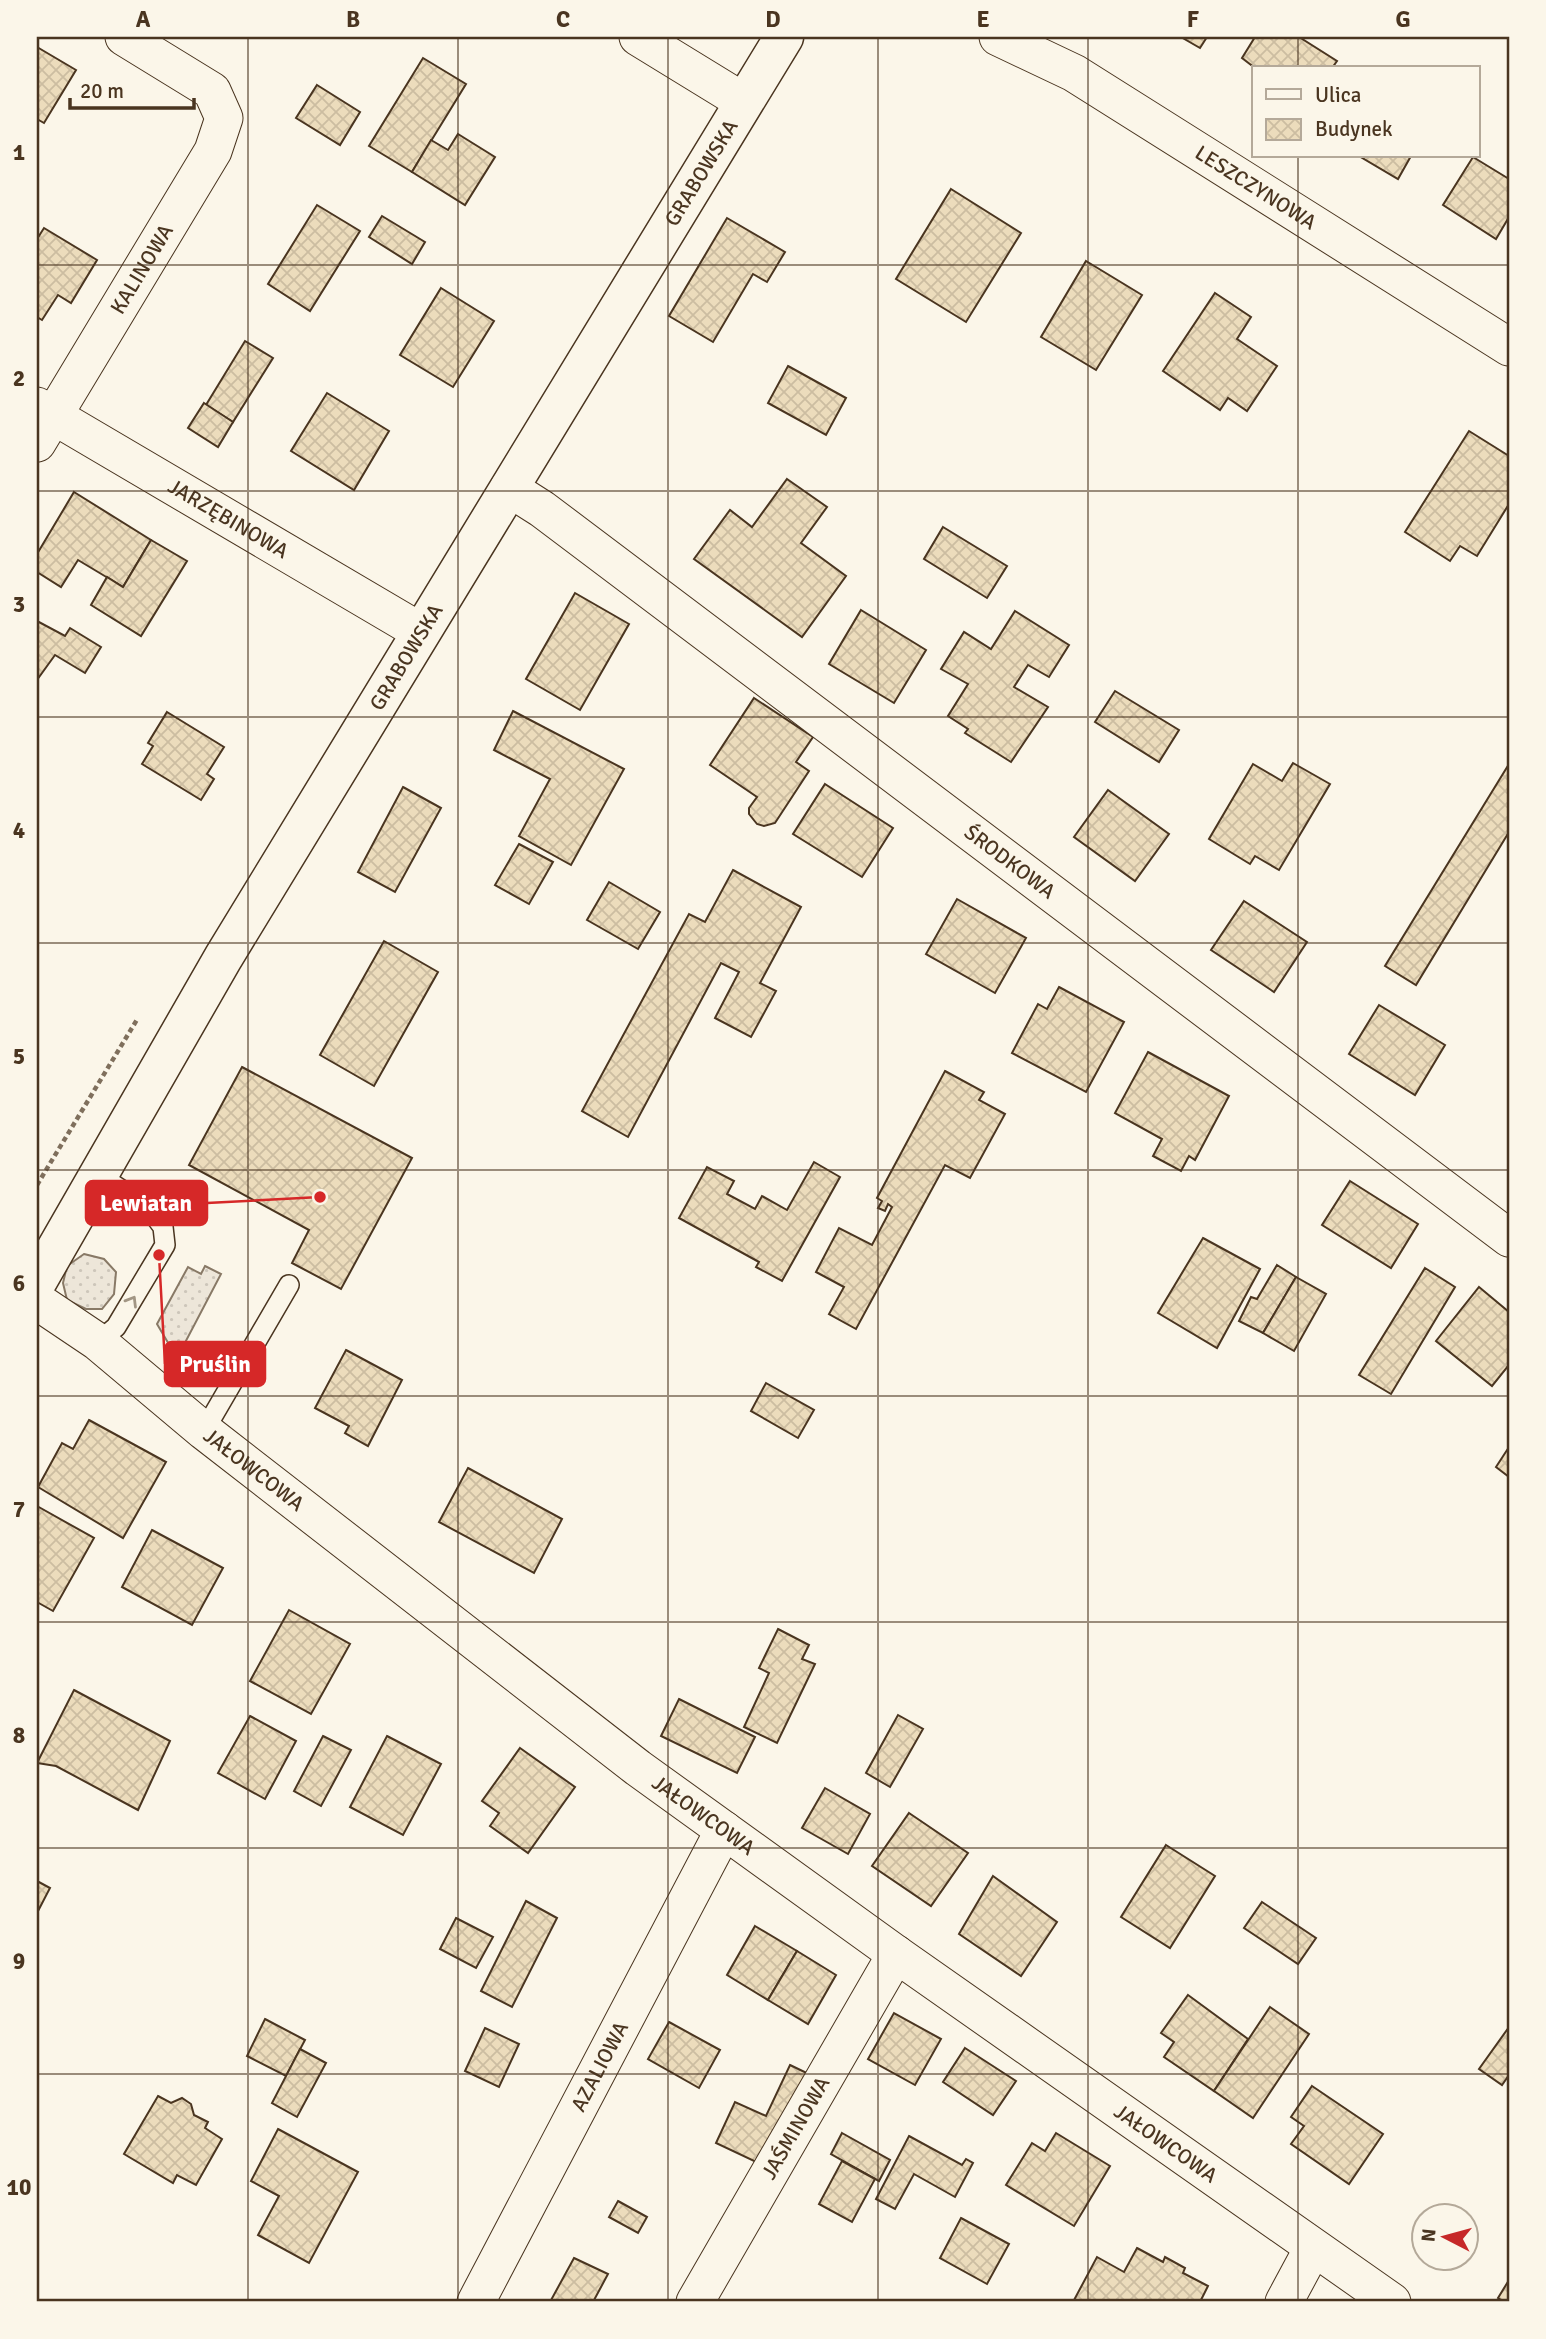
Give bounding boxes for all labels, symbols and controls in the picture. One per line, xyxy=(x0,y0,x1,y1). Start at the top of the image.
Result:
text: A xyxy=(136,5,151,34)
text: B xyxy=(346,5,360,34)
text: C xyxy=(556,5,570,34)
text: D xyxy=(765,5,781,34)
text: E xyxy=(976,5,990,34)
text: F xyxy=(1187,5,1199,34)
text: G xyxy=(1395,5,1411,34)
scale bar xyxy=(70,66,194,110)
legend xyxy=(1252,66,1480,158)
text: 20 m xyxy=(80,78,124,104)
text: Ulica xyxy=(1315,82,1361,108)
street label: GRABOWSKA xyxy=(659,115,744,231)
text: Budynek xyxy=(1315,116,1393,142)
text: 1 xyxy=(13,138,25,167)
street label: LESZCZYNOWA xyxy=(1190,140,1322,236)
street label: KALINOWA xyxy=(105,219,179,319)
text: 2 xyxy=(13,364,25,393)
street label: JARZĘBINOWA xyxy=(163,473,293,564)
text: 3 xyxy=(13,590,25,619)
street label: GRABOWSKA xyxy=(364,599,449,715)
text: 4 xyxy=(13,816,25,845)
street label: ŚRODKOWA xyxy=(959,819,1061,905)
text: 5 xyxy=(13,1042,25,1071)
callout: Lewiatan xyxy=(86,1181,207,1225)
text: Lewiatan xyxy=(100,1189,192,1218)
text: 6 xyxy=(13,1269,25,1298)
one-way arrow xyxy=(123,1295,136,1308)
callout: Pruślin xyxy=(165,1342,265,1386)
text: Pruślin xyxy=(179,1350,251,1379)
street label: JAŁOWCOWA xyxy=(198,1423,309,1517)
text: 7 xyxy=(13,1495,25,1524)
text: 8 xyxy=(13,1721,25,1750)
street label: JAŁOWCOWA xyxy=(647,1769,760,1861)
text: 9 xyxy=(13,1947,25,1976)
street label: AZALIOWA xyxy=(565,2017,634,2116)
street label: JAŚMINOWA xyxy=(756,2072,836,2184)
street label: JAŁOWCOWA xyxy=(1109,2098,1223,2189)
text: 10 xyxy=(7,2173,31,2202)
north arrow xyxy=(1410,2202,1480,2272)
text: N xyxy=(1416,2228,1442,2243)

